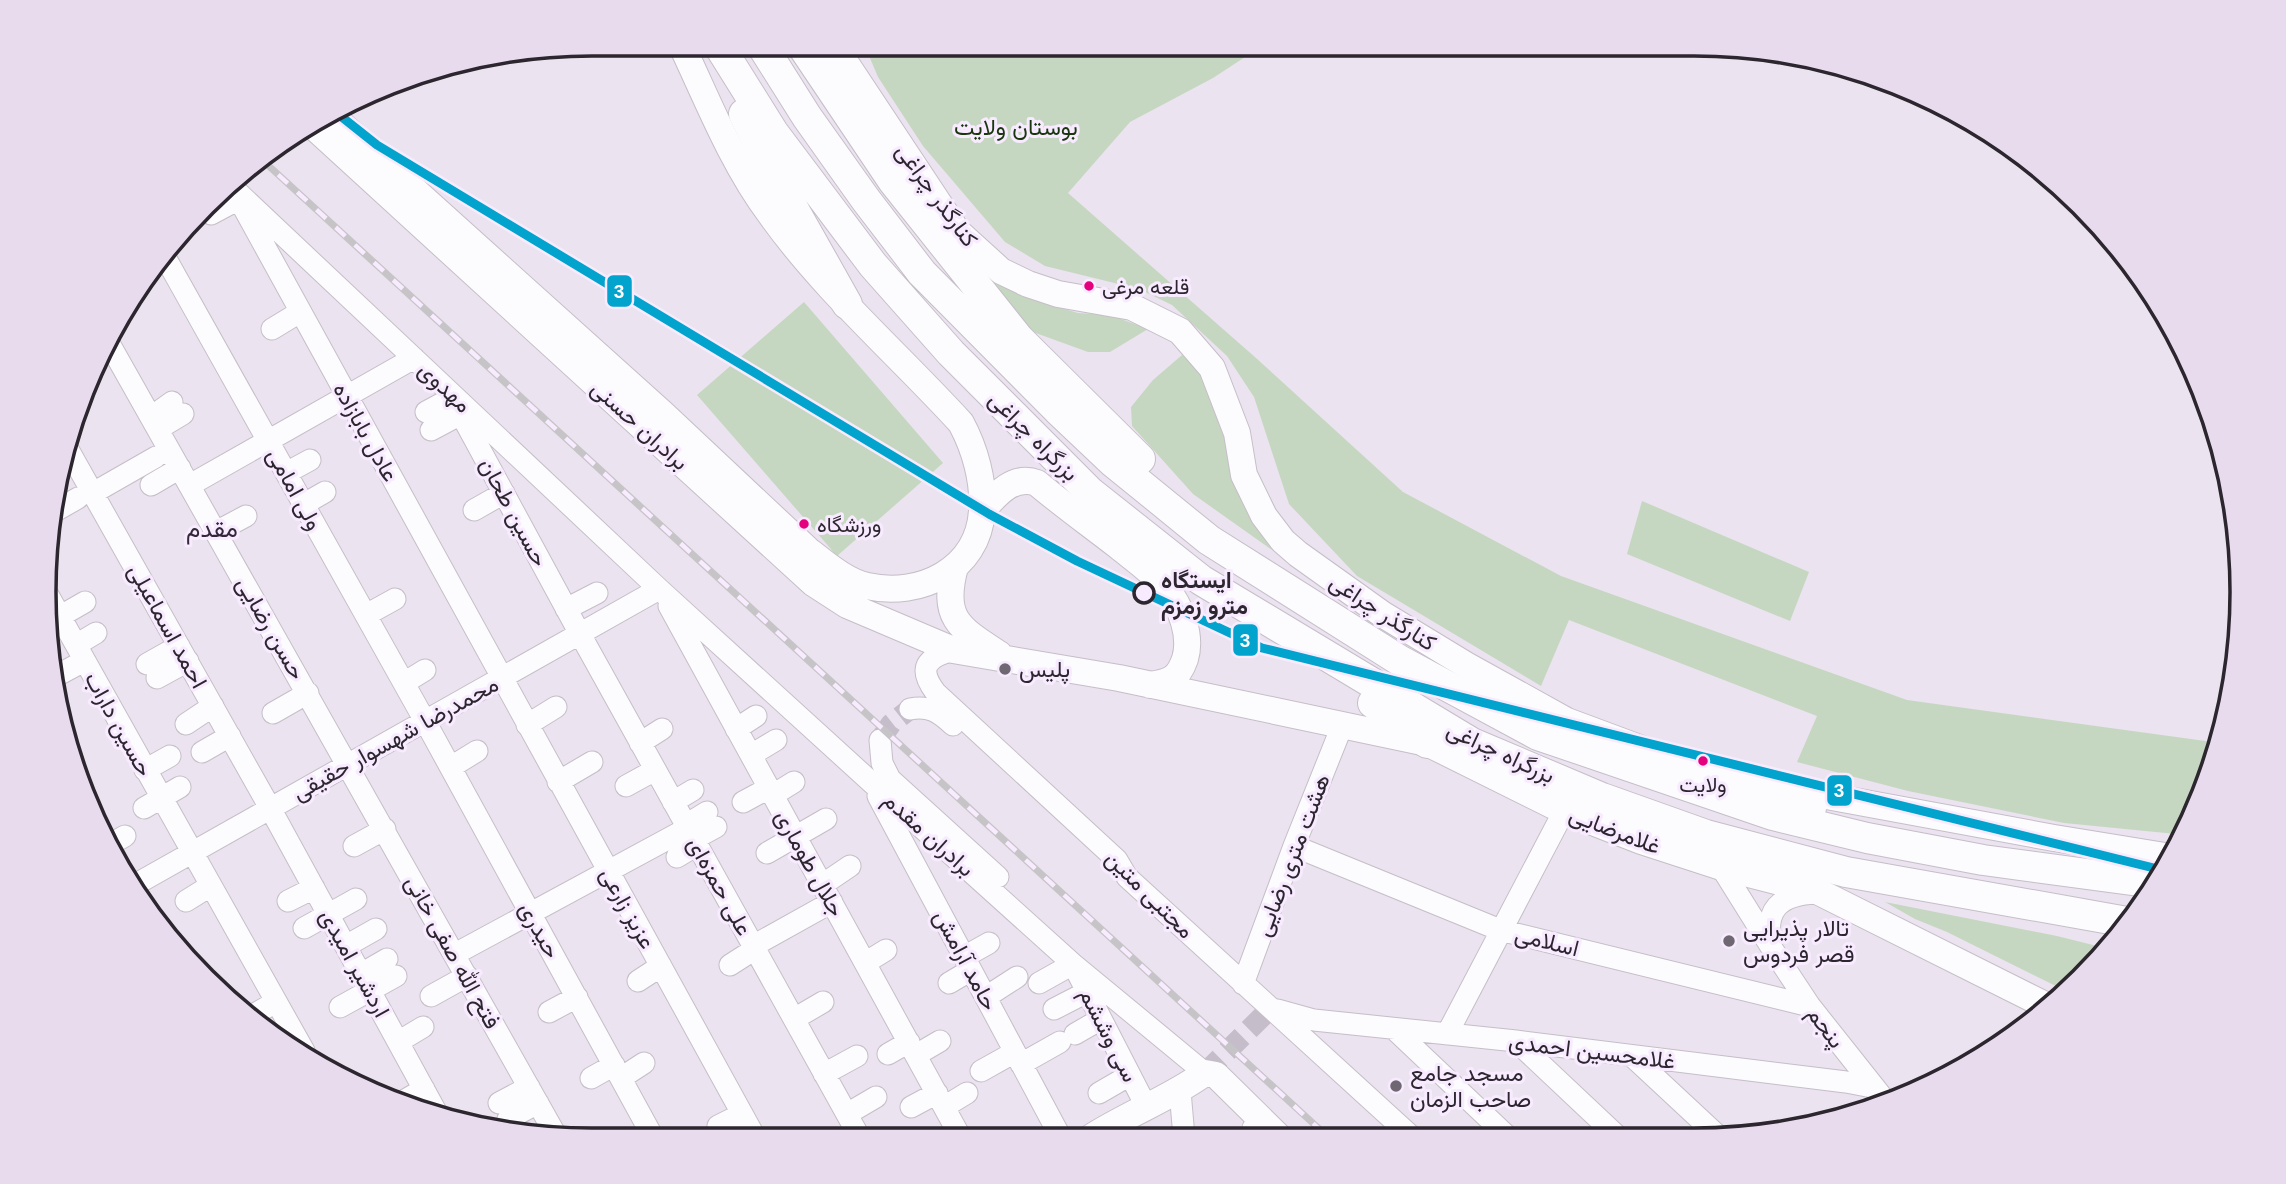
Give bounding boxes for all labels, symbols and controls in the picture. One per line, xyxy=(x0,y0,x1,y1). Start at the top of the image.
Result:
park label: بوستان ولایت xyxy=(954,114,1078,142)
street label: کنارگذر چراغی xyxy=(888,138,983,254)
line badge: 3 xyxy=(606,274,633,308)
place label: قلعه مرغی xyxy=(1102,275,1189,300)
marker: قلعه مرغی xyxy=(1082,279,1096,293)
text: 3 xyxy=(614,281,624,302)
street label: مهدوی xyxy=(412,356,477,419)
street label: برادران حسنی xyxy=(585,375,694,477)
street label: عادل بابازاده xyxy=(326,378,404,487)
street label: بزرگراه چراغی xyxy=(982,386,1084,488)
street label: ولی امامی xyxy=(261,444,328,535)
street label: حسین طحان xyxy=(474,453,553,571)
place label: ورزشگاه xyxy=(817,513,881,538)
district label: مقدم xyxy=(186,515,238,545)
marker: ورزشگاه xyxy=(797,517,811,531)
street label: احمد اسماعیلی xyxy=(122,559,213,693)
place label: ایستگاه مترو زمزم xyxy=(1161,567,1248,621)
street label: کنارگذر چراغی xyxy=(1323,568,1441,658)
street label: حسن رضایی xyxy=(229,572,311,685)
marker: ایستگاه مترو زمزم xyxy=(1133,582,1155,604)
line badge: 3 xyxy=(1232,623,1259,657)
text: 3 xyxy=(1240,630,1250,651)
place label: پلیس xyxy=(1019,656,1070,685)
marker: پلیس xyxy=(997,661,1013,677)
street label: حسین داراب xyxy=(78,667,158,782)
street label: محمدرضا شهسوار حقیقی xyxy=(287,671,504,807)
street label: بزرگراه چراغی xyxy=(1442,716,1559,791)
marker: ولایت xyxy=(1696,754,1710,768)
street label: هشت متری رضایی xyxy=(1249,770,1337,941)
place label: ولایت xyxy=(1679,773,1727,798)
line badge: 3 xyxy=(1826,774,1853,807)
text: 3 xyxy=(1834,780,1844,801)
street label: برادران مقدم xyxy=(877,786,980,883)
street label: غلامرضایی xyxy=(1565,801,1664,861)
street label: جلال طوماری xyxy=(768,805,850,922)
street label: علی حمزه‌ای xyxy=(681,832,758,941)
street label: مجتبی متین xyxy=(1100,845,1199,944)
street label: عزیز زارعی xyxy=(593,863,661,954)
street label: فتح الله صفی خانی xyxy=(397,871,506,1035)
street label: حیدری xyxy=(512,897,566,964)
street label: اردشیر امیدی xyxy=(313,905,395,1022)
street label: حامد آرامش xyxy=(927,905,1003,1016)
place label: تالار پذیرایی قصر فردوس xyxy=(1743,915,1855,969)
street label: اسلامی xyxy=(1512,921,1582,962)
marker: تالار پذیرایی قصر فردوس xyxy=(1721,933,1737,949)
street label: سی وششم xyxy=(1073,984,1144,1087)
street label: پنجم xyxy=(1800,1001,1850,1055)
street label: غلامحسین احمدی xyxy=(1507,1028,1677,1075)
place label: مسجد جامع صاحب الزمان xyxy=(1410,1060,1531,1114)
marker: مسجد جامع صاحب الزمان xyxy=(1388,1078,1404,1094)

